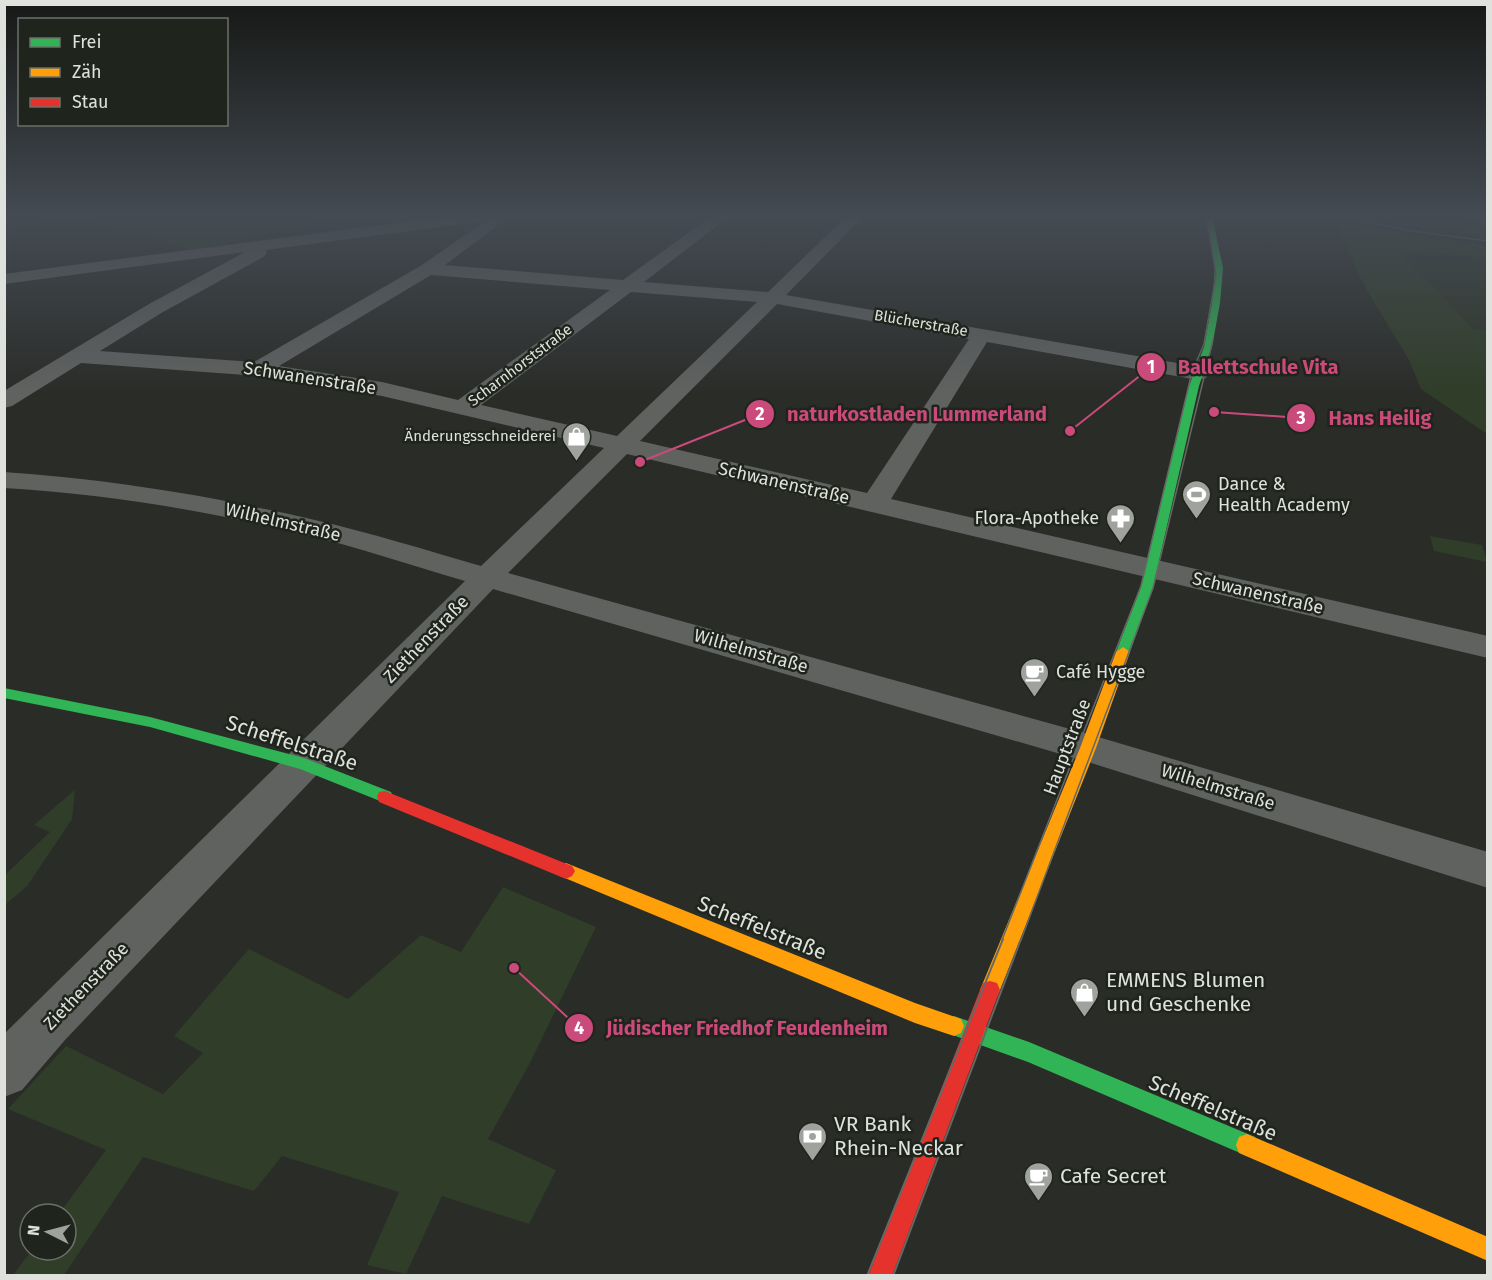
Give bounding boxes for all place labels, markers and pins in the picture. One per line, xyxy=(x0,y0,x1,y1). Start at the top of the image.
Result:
callout: Ballettschule Vita xyxy=(1136,348,1351,386)
callout: naturkostladen Lummerland xyxy=(745,395,1059,433)
callout: Hans Heilig xyxy=(1286,399,1443,437)
shop icon: Änderungsschneiderei xyxy=(561,420,593,462)
place label: Änderungsschneiderei xyxy=(405,427,556,445)
place label: Dance & Health Academy xyxy=(1218,473,1350,516)
sports icon: Dance & Health Academy xyxy=(1181,478,1213,520)
pharmacy icon: Flora-Apotheke xyxy=(1104,502,1136,544)
place label: Flora-Apotheke xyxy=(974,507,1099,529)
cafe icon: Café Hygge xyxy=(1019,656,1051,698)
place label: Café Hygge xyxy=(1056,661,1145,683)
place label: EMMENS Blumen und Geschenke xyxy=(1106,967,1265,1017)
shop icon: EMMENS Blumen und Geschenke xyxy=(1069,976,1101,1018)
callout: Jüdischer Friedhof Feudenheim xyxy=(564,1009,900,1047)
place label: VR Bank Rhein-Neckar xyxy=(834,1111,963,1161)
bank icon: VR Bank Rhein-Neckar xyxy=(797,1120,829,1162)
cafe icon: Cafe Secret xyxy=(1023,1160,1055,1202)
place label: Cafe Secret xyxy=(1060,1163,1167,1189)

